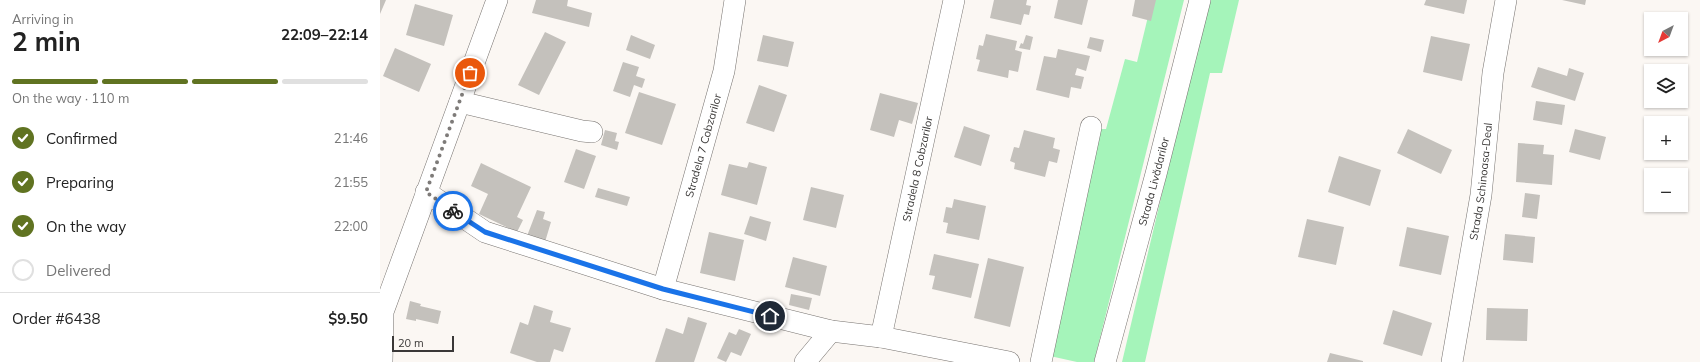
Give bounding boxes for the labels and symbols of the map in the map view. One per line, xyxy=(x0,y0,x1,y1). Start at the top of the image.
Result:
north arrow xyxy=(1644,12,1688,56)
pin xyxy=(453,56,487,90)
street label: Stradela 7 Cobzarilor xyxy=(682,92,724,199)
street label: Stradela 8 Cobzarilor xyxy=(899,115,936,223)
street label: Strada Schinoasa-Deal xyxy=(1466,122,1495,241)
street label: Strada Livădarilor xyxy=(1135,136,1172,227)
courier xyxy=(433,191,473,231)
pin xyxy=(753,299,787,333)
scale bar xyxy=(392,334,454,353)

